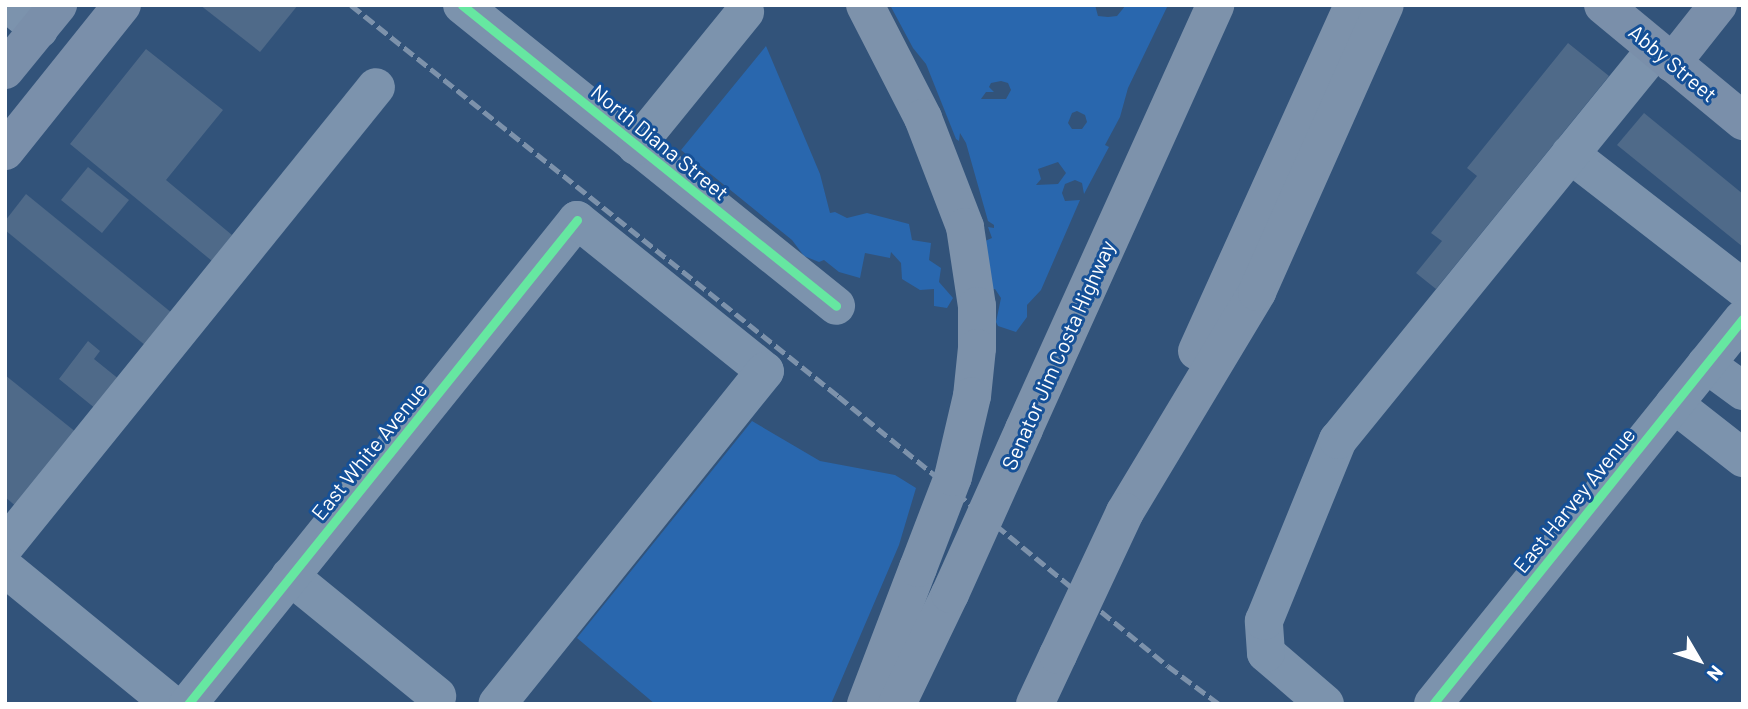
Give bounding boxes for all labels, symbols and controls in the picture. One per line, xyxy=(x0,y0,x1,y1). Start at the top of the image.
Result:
street label: Abby Street xyxy=(1624,19,1722,107)
street label: North Diana Street xyxy=(586,79,734,205)
street label: Senator Jim Costa Highway xyxy=(996,236,1120,474)
street label: East White Avenue xyxy=(306,377,432,525)
street label: East Harvey Avenue xyxy=(1508,422,1640,578)
north arrow xyxy=(1664,625,1734,695)
text: N xyxy=(1703,661,1729,686)

